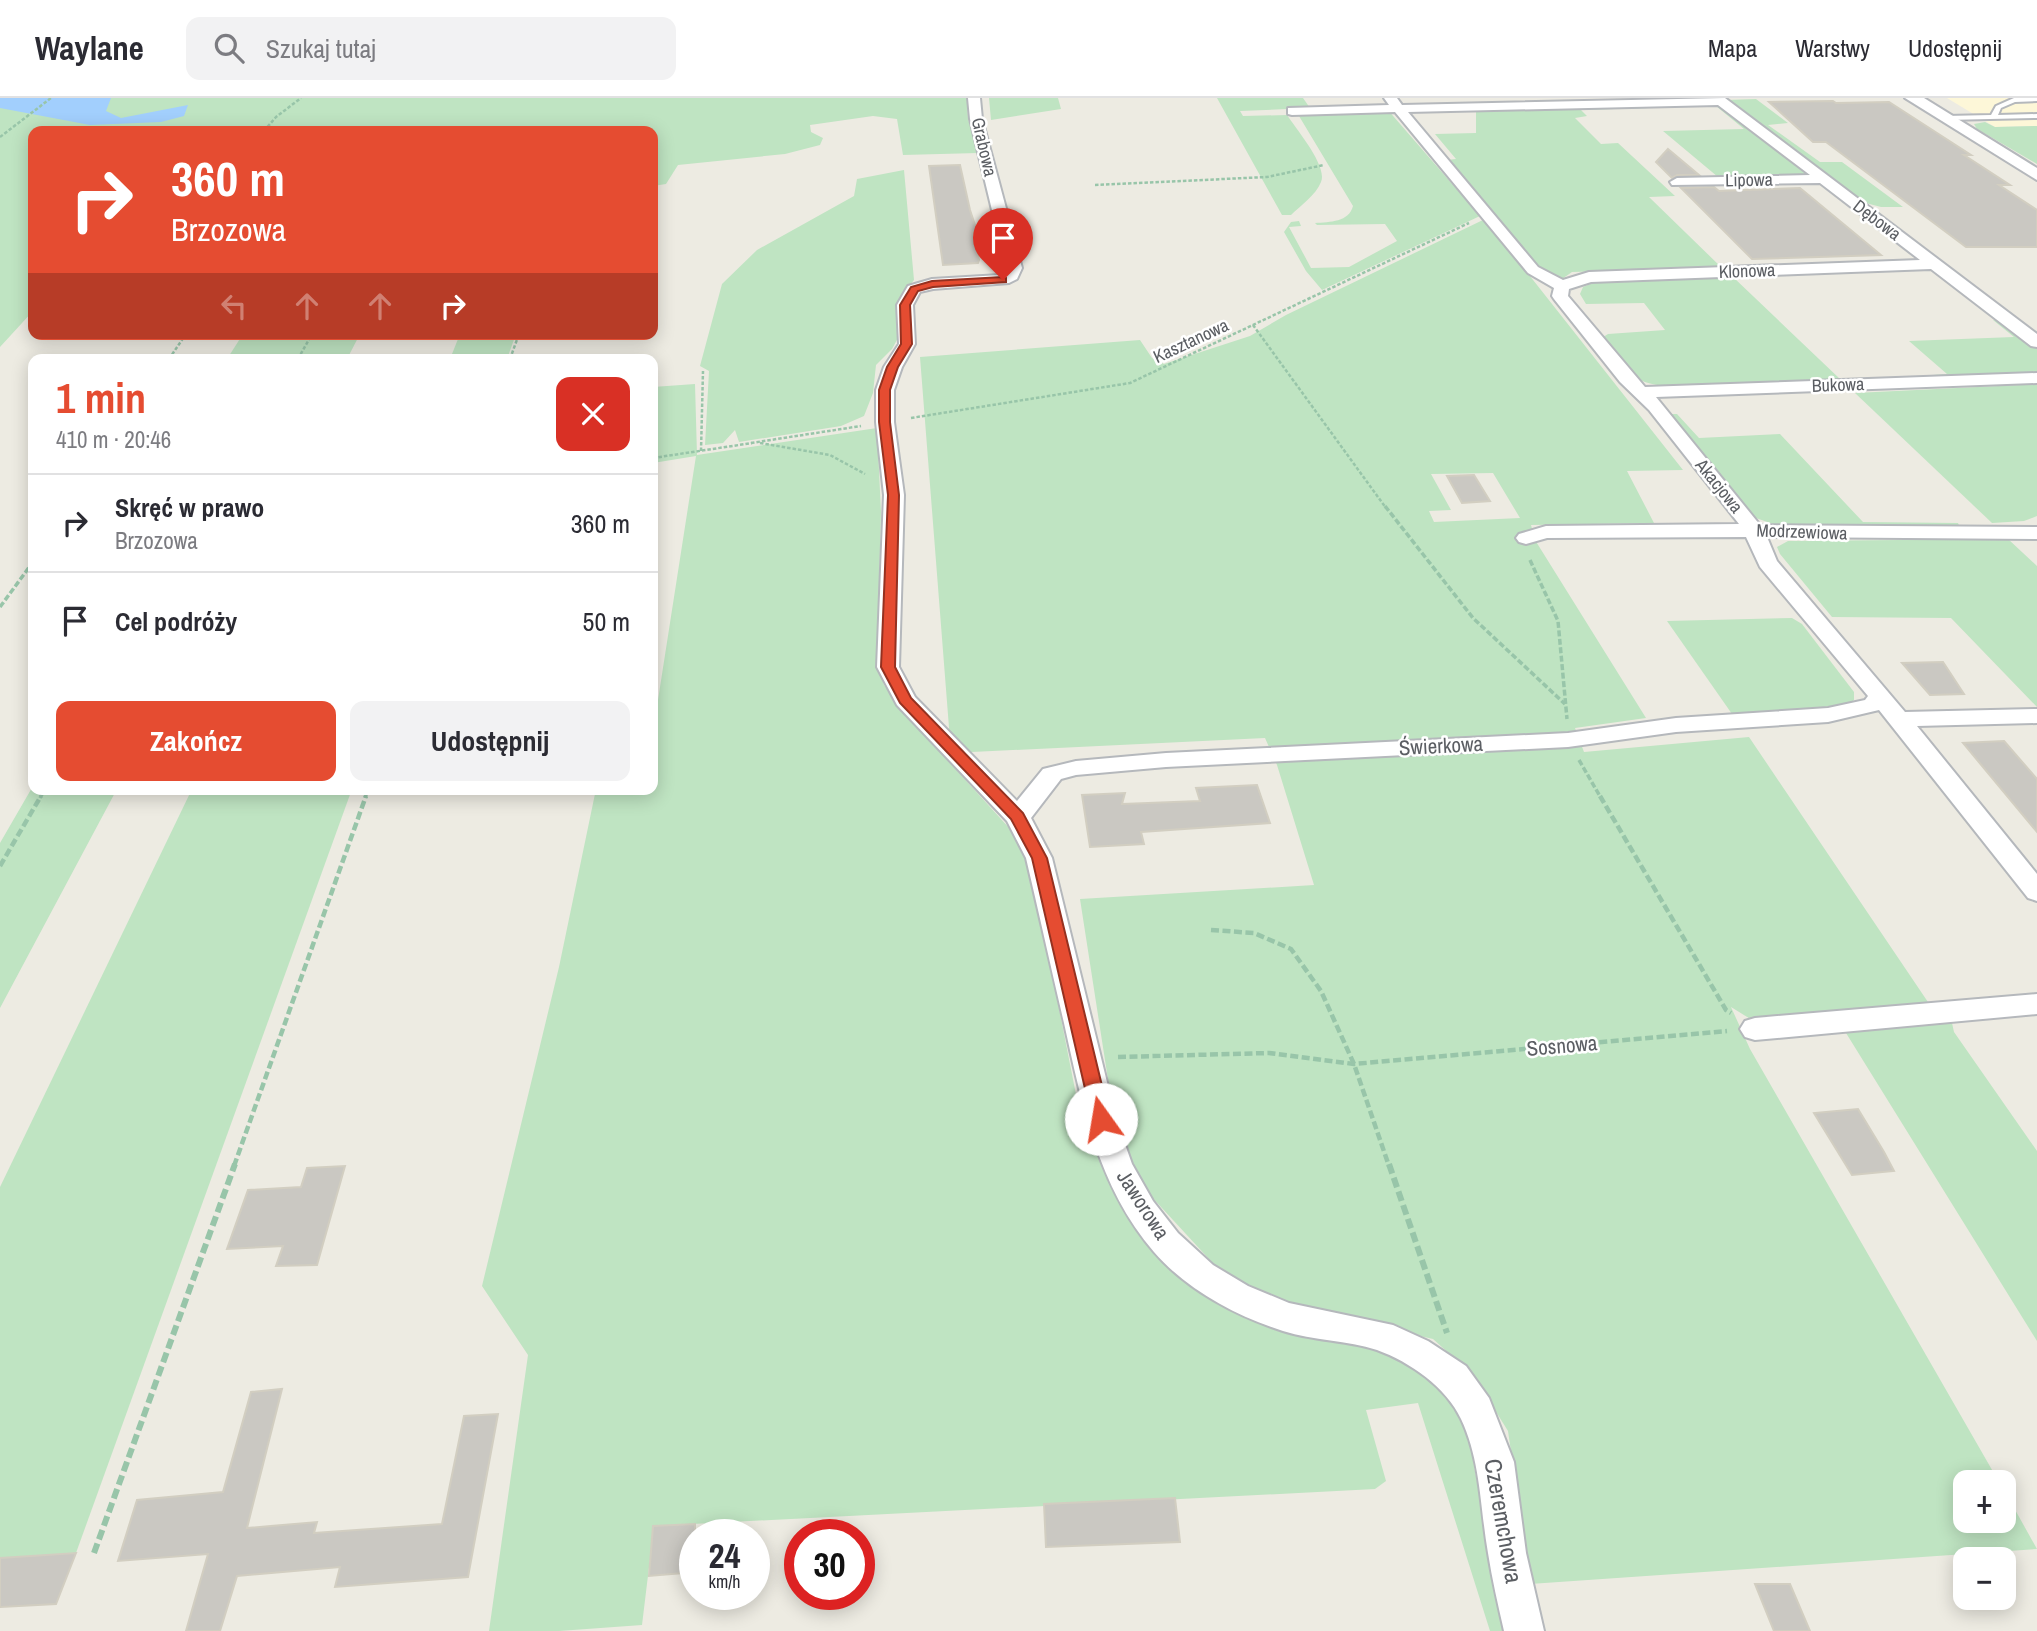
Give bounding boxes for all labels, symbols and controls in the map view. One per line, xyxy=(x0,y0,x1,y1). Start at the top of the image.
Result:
search box xyxy=(186,17,676,80)
text: Waylane xyxy=(35,26,144,70)
icon: search xyxy=(210,29,248,67)
text: Szukaj tutaj xyxy=(266,31,376,66)
text: Mapa xyxy=(1708,32,1757,64)
text: Warstwy xyxy=(1795,32,1870,64)
text: Udostępnij xyxy=(1908,32,2002,64)
street label: Grabowa xyxy=(966,115,1003,179)
text: 360 m xyxy=(171,145,285,211)
icon: right xyxy=(56,154,147,245)
street label: Lipowa xyxy=(1725,167,1773,192)
street label: Dębowa xyxy=(1848,193,1906,246)
text: Brzozowa xyxy=(171,208,286,251)
pin xyxy=(973,208,1033,280)
icon: arrive xyxy=(984,219,1022,257)
street label: Klonowa xyxy=(1718,257,1776,284)
icon: left xyxy=(215,287,253,325)
icon: ahead xyxy=(288,287,326,325)
icon: ahead xyxy=(361,287,399,325)
icon: right xyxy=(434,287,472,325)
street label: Kasztanowa xyxy=(1149,312,1233,369)
text: 1 min xyxy=(56,370,146,426)
street label: Bukowa xyxy=(1811,371,1865,398)
button: close xyxy=(556,377,630,451)
text: 410 m · 20:46 xyxy=(56,424,171,455)
street label: Akacjowa xyxy=(1689,452,1749,518)
text: Skręć w prawo xyxy=(115,490,264,525)
icon: right xyxy=(56,504,94,542)
text: 360 m xyxy=(571,506,630,541)
street label: Modrzewiowa xyxy=(1756,517,1848,546)
text: Brzozowa xyxy=(115,525,198,556)
icon: arrive xyxy=(56,602,94,640)
text: Cel podróży xyxy=(115,604,237,639)
text: 50 m xyxy=(583,604,630,639)
button: Zakończ xyxy=(56,701,336,781)
button: Udostępnij xyxy=(350,701,630,781)
street label: Świerkowa xyxy=(1398,729,1484,762)
street label: Sosnowa xyxy=(1525,1028,1599,1063)
position arrow xyxy=(1064,1082,1138,1156)
street label: Jaworowa xyxy=(1110,1164,1177,1245)
street label: Czeremchowa xyxy=(1477,1456,1531,1586)
map controls xyxy=(1953,1470,2016,1610)
button: + xyxy=(1953,1470,2016,1533)
speed limit sign: 30 xyxy=(784,1519,875,1610)
text: 24 xyxy=(709,1532,740,1579)
button: − xyxy=(1953,1547,2016,1610)
text: km/h xyxy=(709,1569,741,1594)

